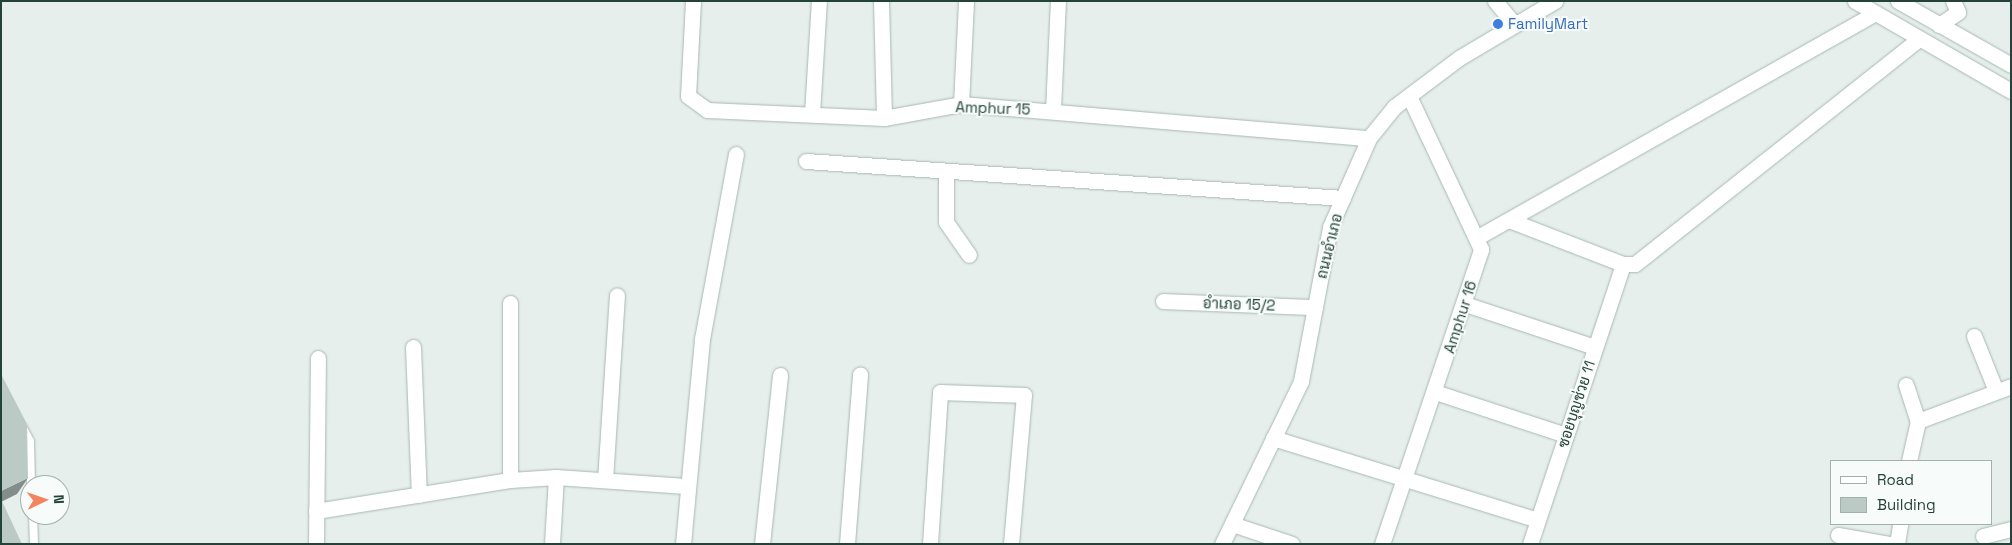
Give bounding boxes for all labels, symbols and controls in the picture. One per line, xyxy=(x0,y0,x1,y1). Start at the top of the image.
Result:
place label: FamilyMart xyxy=(1508,15,1588,33)
marker: FamilyMart xyxy=(1492,18,1504,30)
street label: Amphur 15 xyxy=(955,98,1031,118)
street label: ถนนอำเภอ xyxy=(1312,212,1346,280)
street label: Amphur 16 xyxy=(1440,278,1480,356)
street label: อำเภอ 15/2 xyxy=(1202,294,1276,314)
street label: ซอยบุญช่วย 11 xyxy=(1553,358,1599,450)
legend xyxy=(1830,460,1992,525)
text: Road xyxy=(1877,470,1914,489)
north arrow xyxy=(20,475,70,525)
text: N xyxy=(50,494,68,504)
text: Building xyxy=(1877,495,1936,514)

